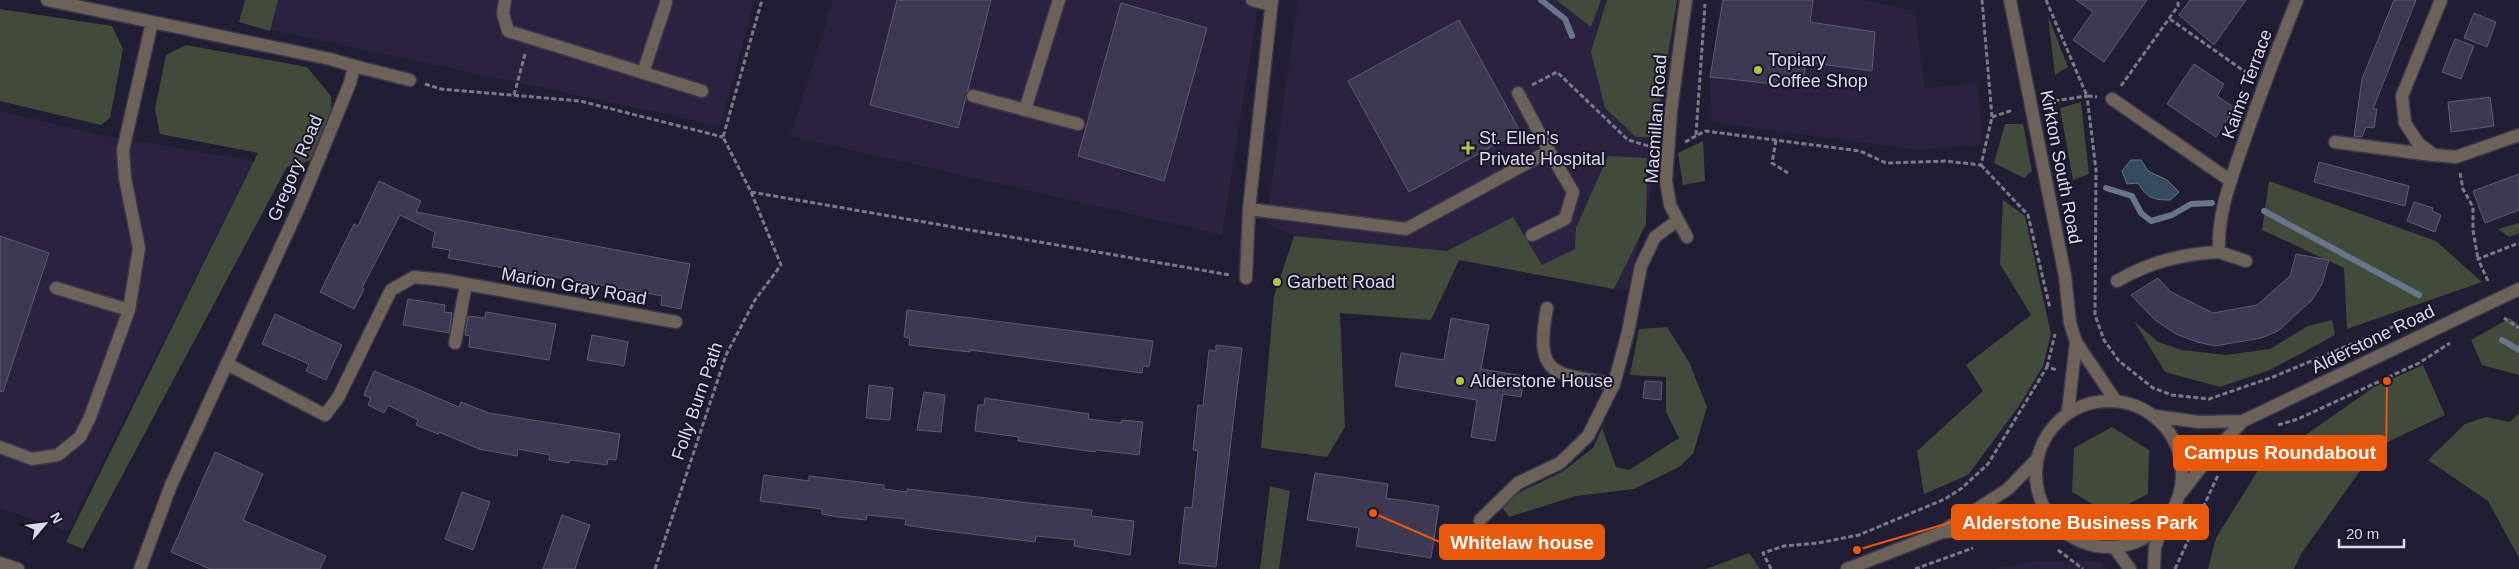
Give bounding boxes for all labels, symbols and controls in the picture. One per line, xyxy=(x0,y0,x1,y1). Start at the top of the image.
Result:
street label: Kaims Terrace xyxy=(2218,27,2276,141)
place label: Topiary Coffee Shop xyxy=(1768,50,1868,91)
street label: Macmillan Road xyxy=(1642,54,1670,184)
marker: Topiary Coffee Shop xyxy=(1752,64,1764,76)
street label: Kirkton South Road xyxy=(2036,88,2086,246)
street label: Gregory Road xyxy=(264,112,326,224)
place label: St. Ellen’s Private Hospital xyxy=(1479,128,1605,169)
marker: St. Ellen’s Private Hospital xyxy=(1461,141,1475,155)
street label: Marion Gray Road xyxy=(500,263,648,309)
place label: Garbett Road xyxy=(1287,272,1395,292)
marker: Garbett Road xyxy=(1271,276,1283,288)
street label: Alderstone Road xyxy=(2308,301,2438,377)
street label: Folly Burn Path xyxy=(668,340,726,462)
place label: Alderstone House xyxy=(1470,371,1613,391)
marker: Alderstone House xyxy=(1454,375,1466,387)
callout: Campus Roundabout xyxy=(2174,436,2386,470)
text: Campus Roundabout xyxy=(2184,442,2377,463)
north arrow xyxy=(20,499,70,549)
callout: Alderstone Business Park xyxy=(1952,505,2208,539)
text: N xyxy=(47,510,66,526)
text: Alderstone Business Park xyxy=(1962,512,2198,533)
scale bar xyxy=(2339,516,2404,548)
callout: Whitelaw house xyxy=(1440,525,1604,559)
text: 20 m xyxy=(2346,525,2379,542)
text: Whitelaw house xyxy=(1450,532,1594,553)

